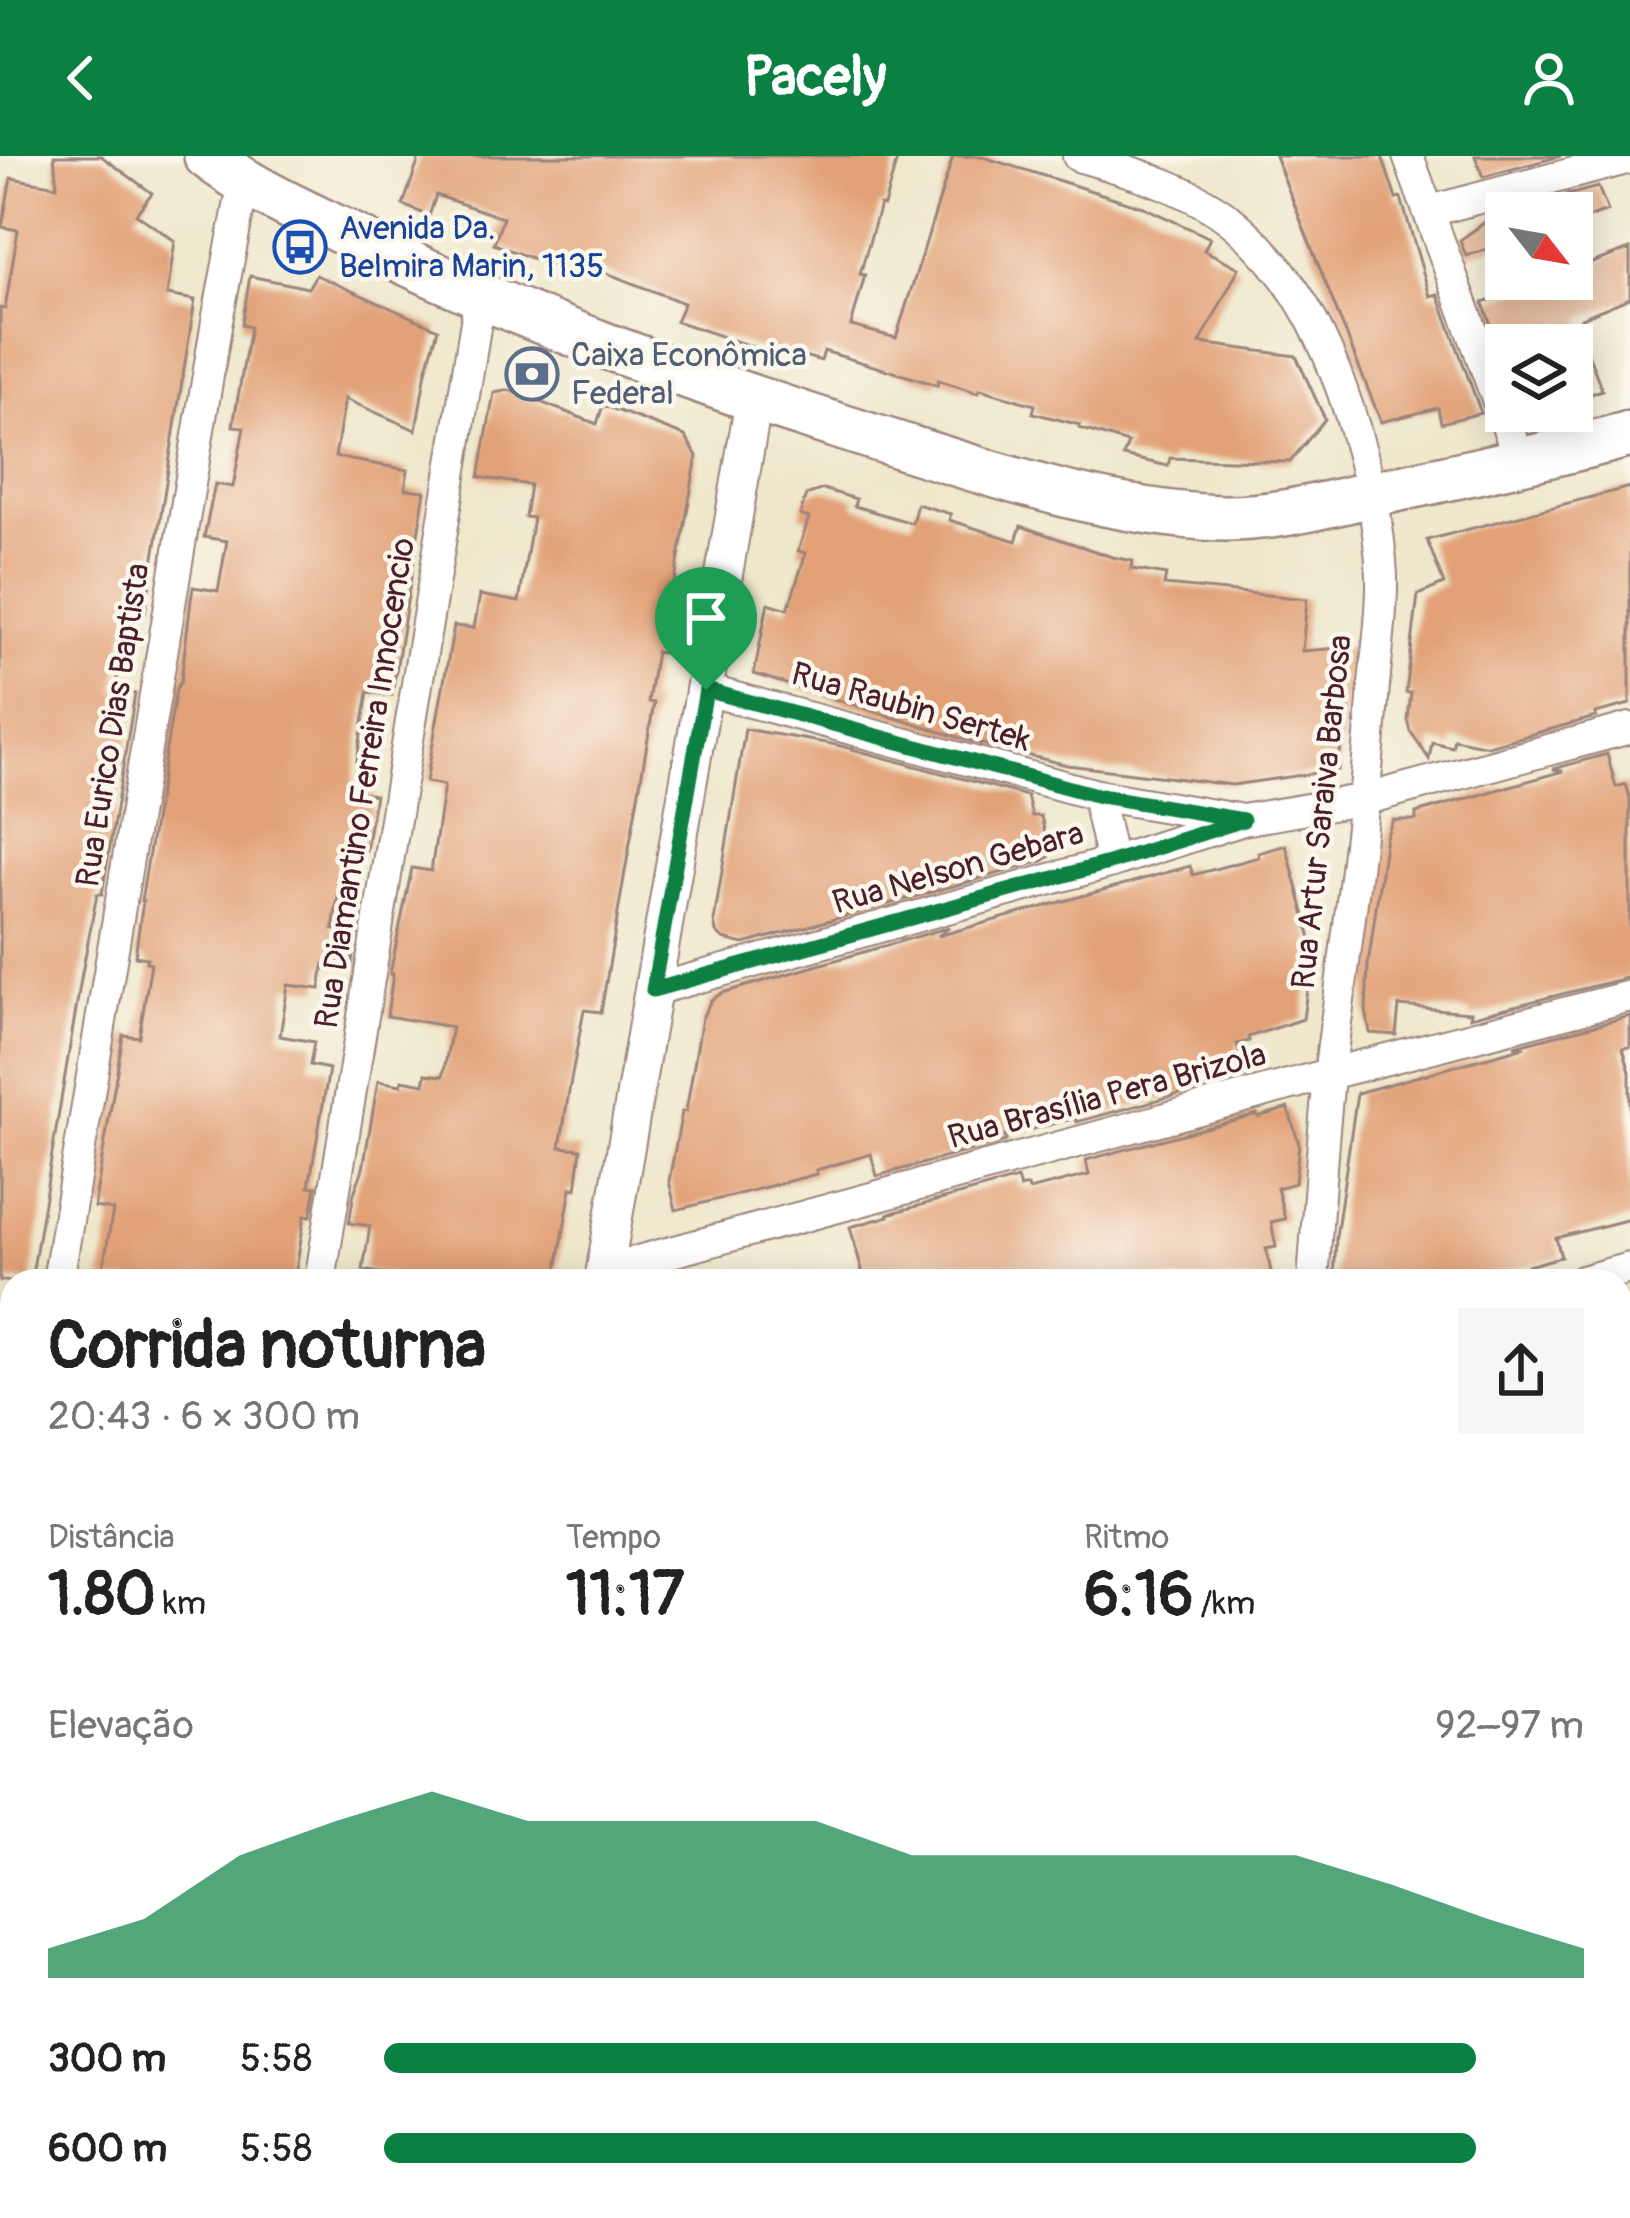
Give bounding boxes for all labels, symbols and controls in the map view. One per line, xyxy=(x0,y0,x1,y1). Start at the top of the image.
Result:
text: Pacely xyxy=(744,44,886,112)
icon: back xyxy=(48,45,114,111)
icon: person xyxy=(1516,45,1582,111)
north arrow xyxy=(1485,192,1593,300)
map controls xyxy=(1485,192,1593,432)
place label: Avenida Da. Belmira Marin, 1135 xyxy=(339,208,604,287)
bus stop icon: Avenida Da. Belmira Marin, 1135 xyxy=(272,219,328,275)
button: layers xyxy=(1485,324,1593,432)
place label: Caixa Econômica Federal xyxy=(571,335,807,414)
bank icon: Caixa Econômica Federal xyxy=(504,346,560,402)
street label: Rua Diamantino Ferreira Innocencio xyxy=(306,535,424,1031)
street label: Rua Eurico Dias Baptista xyxy=(67,560,159,890)
pin xyxy=(655,567,757,690)
icon: arrive xyxy=(673,585,739,651)
street label: Rua Artur Saraiva Barbosa xyxy=(1283,633,1361,991)
street label: Rua Raubin Sertek xyxy=(787,653,1036,761)
street label: Rua Nelson Gebara xyxy=(828,813,1088,923)
street label: Rua Brasília Pera Brizola xyxy=(944,1034,1270,1158)
text: Corrida noturna xyxy=(48,1305,486,1388)
button: share xyxy=(1458,1308,1584,1434)
text: 20:43 · 6 × 300 m xyxy=(48,1392,360,1441)
text: Distância xyxy=(48,1517,175,1558)
text: Tempo xyxy=(566,1517,661,1558)
text: Ritmo xyxy=(1084,1517,1169,1558)
text: 1.80 xyxy=(48,1558,156,1633)
text: 11:17 xyxy=(566,1558,684,1633)
text: 6:16 xyxy=(1084,1558,1193,1633)
text: km xyxy=(156,1583,206,1624)
text: /km xyxy=(1193,1583,1255,1624)
text: Elevação xyxy=(48,1701,194,1750)
text: 92–97 m xyxy=(1435,1701,1584,1750)
text: 300 m xyxy=(48,2034,166,2083)
text: 5:58 xyxy=(240,2034,312,2083)
text: 600 m xyxy=(48,2124,167,2173)
text: 5:58 xyxy=(240,2124,312,2173)

